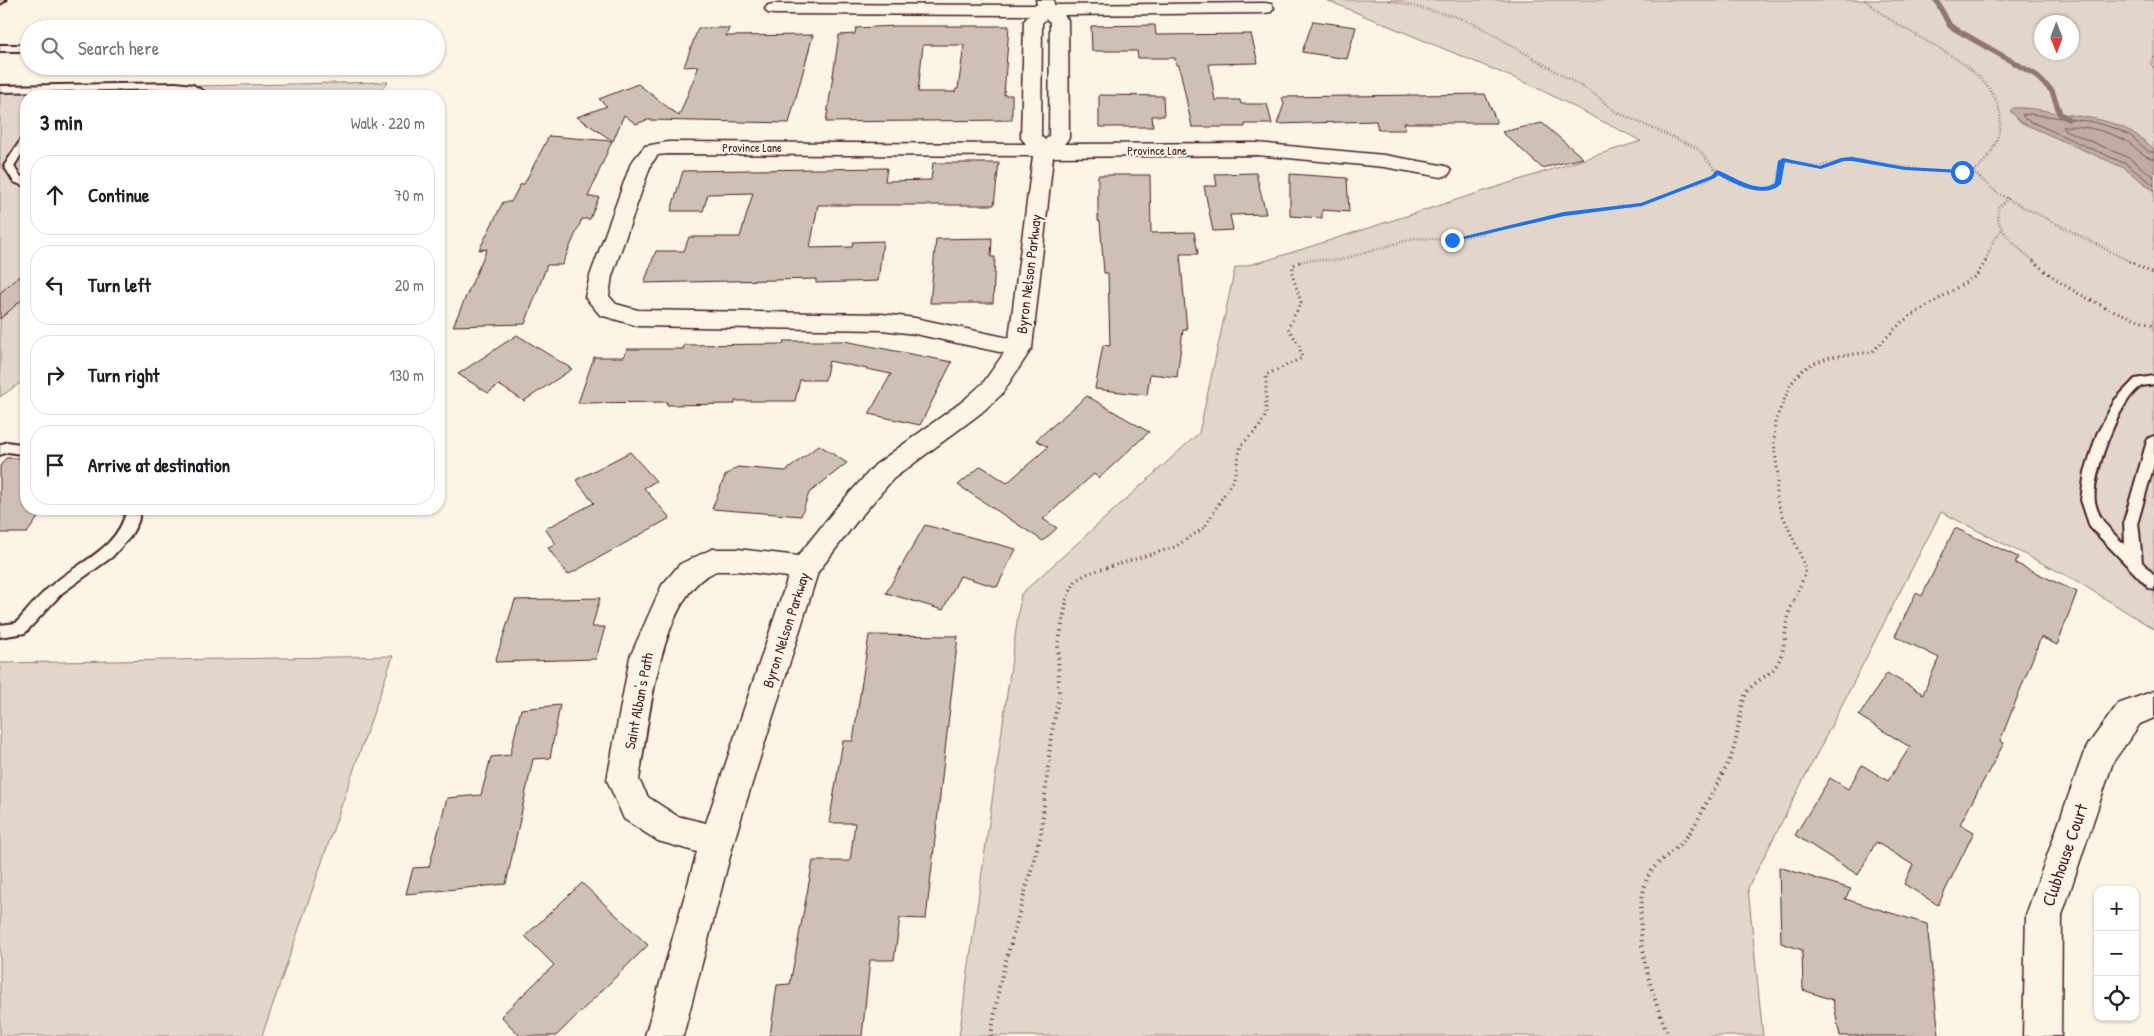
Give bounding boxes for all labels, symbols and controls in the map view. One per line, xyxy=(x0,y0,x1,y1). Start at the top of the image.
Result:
north arrow xyxy=(2034,15,2079,60)
search box xyxy=(20,20,445,75)
icon: search xyxy=(38,34,66,62)
text: Search here xyxy=(78,35,159,61)
text: 3 min xyxy=(40,108,83,137)
text: Walk · 220 m xyxy=(351,112,425,134)
street label: Province Lane xyxy=(722,139,782,156)
street label: Province Lane xyxy=(1127,142,1187,159)
route start xyxy=(1951,161,1974,184)
icon: ahead xyxy=(41,181,69,209)
text: Continue xyxy=(88,182,149,208)
text: 70 m xyxy=(394,184,424,206)
street label: Byron Nelson Parkway xyxy=(1011,213,1046,335)
route end xyxy=(1441,229,1464,252)
icon: left xyxy=(41,271,69,299)
text: Turn left xyxy=(88,272,151,298)
text: 20 m xyxy=(395,274,424,296)
icon: right xyxy=(41,361,69,389)
text: Turn right xyxy=(88,362,159,388)
text: 130 m xyxy=(389,364,424,386)
icon: arrive xyxy=(41,451,69,479)
text: Arrive at destination xyxy=(88,452,230,478)
street label: Byron Nelson Parkway xyxy=(757,569,814,690)
street label: Saint Alban's Path xyxy=(619,651,658,751)
street label: Clubhouse Court xyxy=(2035,799,2094,909)
map controls xyxy=(2094,886,2139,1021)
button: + xyxy=(2094,886,2139,931)
button: − xyxy=(2094,931,2139,976)
button: locate xyxy=(2094,976,2139,1021)

